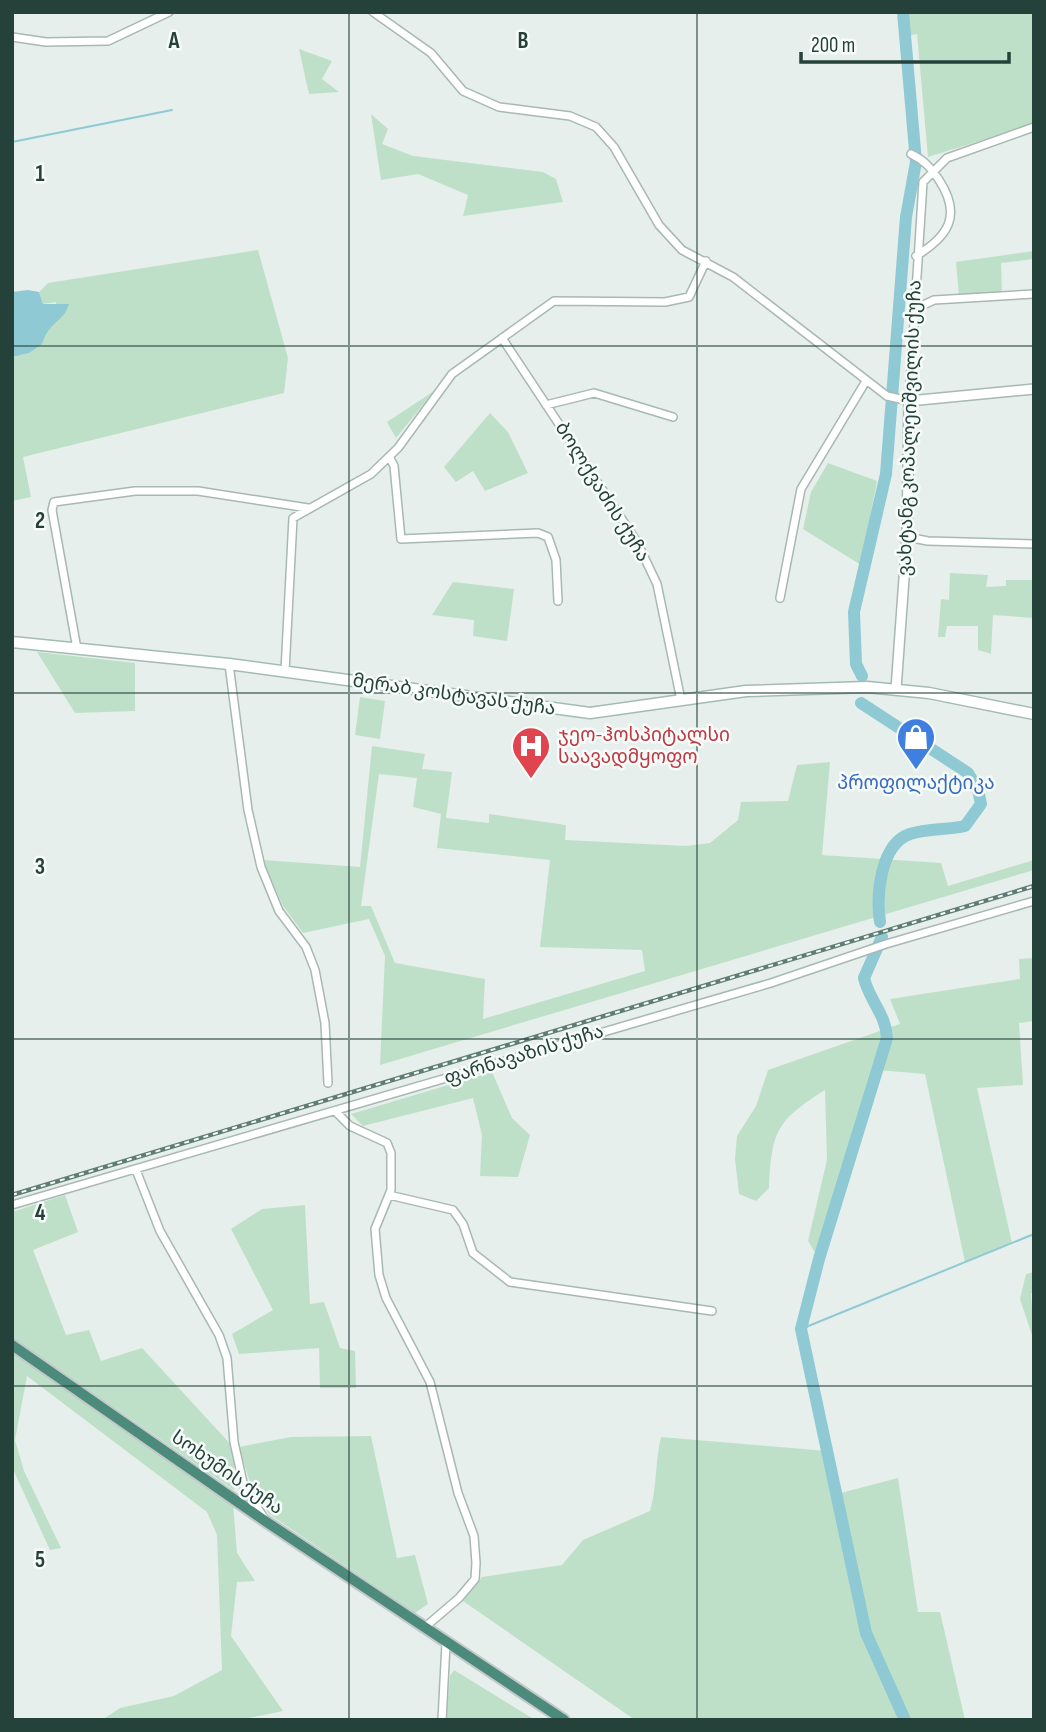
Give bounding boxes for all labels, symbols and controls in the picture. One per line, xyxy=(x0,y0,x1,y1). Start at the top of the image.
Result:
scale bar xyxy=(801,21,1009,65)
text: A xyxy=(168,27,181,55)
text: B xyxy=(518,27,529,55)
text: 200 m xyxy=(811,33,855,58)
text: 1 xyxy=(35,160,45,188)
street label: ვახტანგ კოპალეიშვილის ქუჩა xyxy=(893,279,927,577)
street label: ბოლქვაძის ქუჩა xyxy=(550,418,654,566)
text: 2 xyxy=(35,507,45,535)
street label: მერაბ კოსტავას ქუჩა xyxy=(351,669,557,721)
shop icon: პროფილაქტიკა xyxy=(895,716,937,771)
place label: ჯეო-ჰოსპიტალსი საავადმყოფო xyxy=(558,724,730,769)
hospital icon: ჯეო-ჰოსპიტალსი საავადმყოფო xyxy=(510,725,552,780)
place label: პროფილაქტიკა xyxy=(837,772,995,795)
text: 3 xyxy=(35,853,45,881)
street label: ფარნავაზის ქუჩა xyxy=(442,1020,606,1090)
text: 4 xyxy=(35,1199,46,1227)
street label: სოხუმის ქუჩა xyxy=(167,1426,287,1520)
text: 5 xyxy=(35,1546,45,1574)

